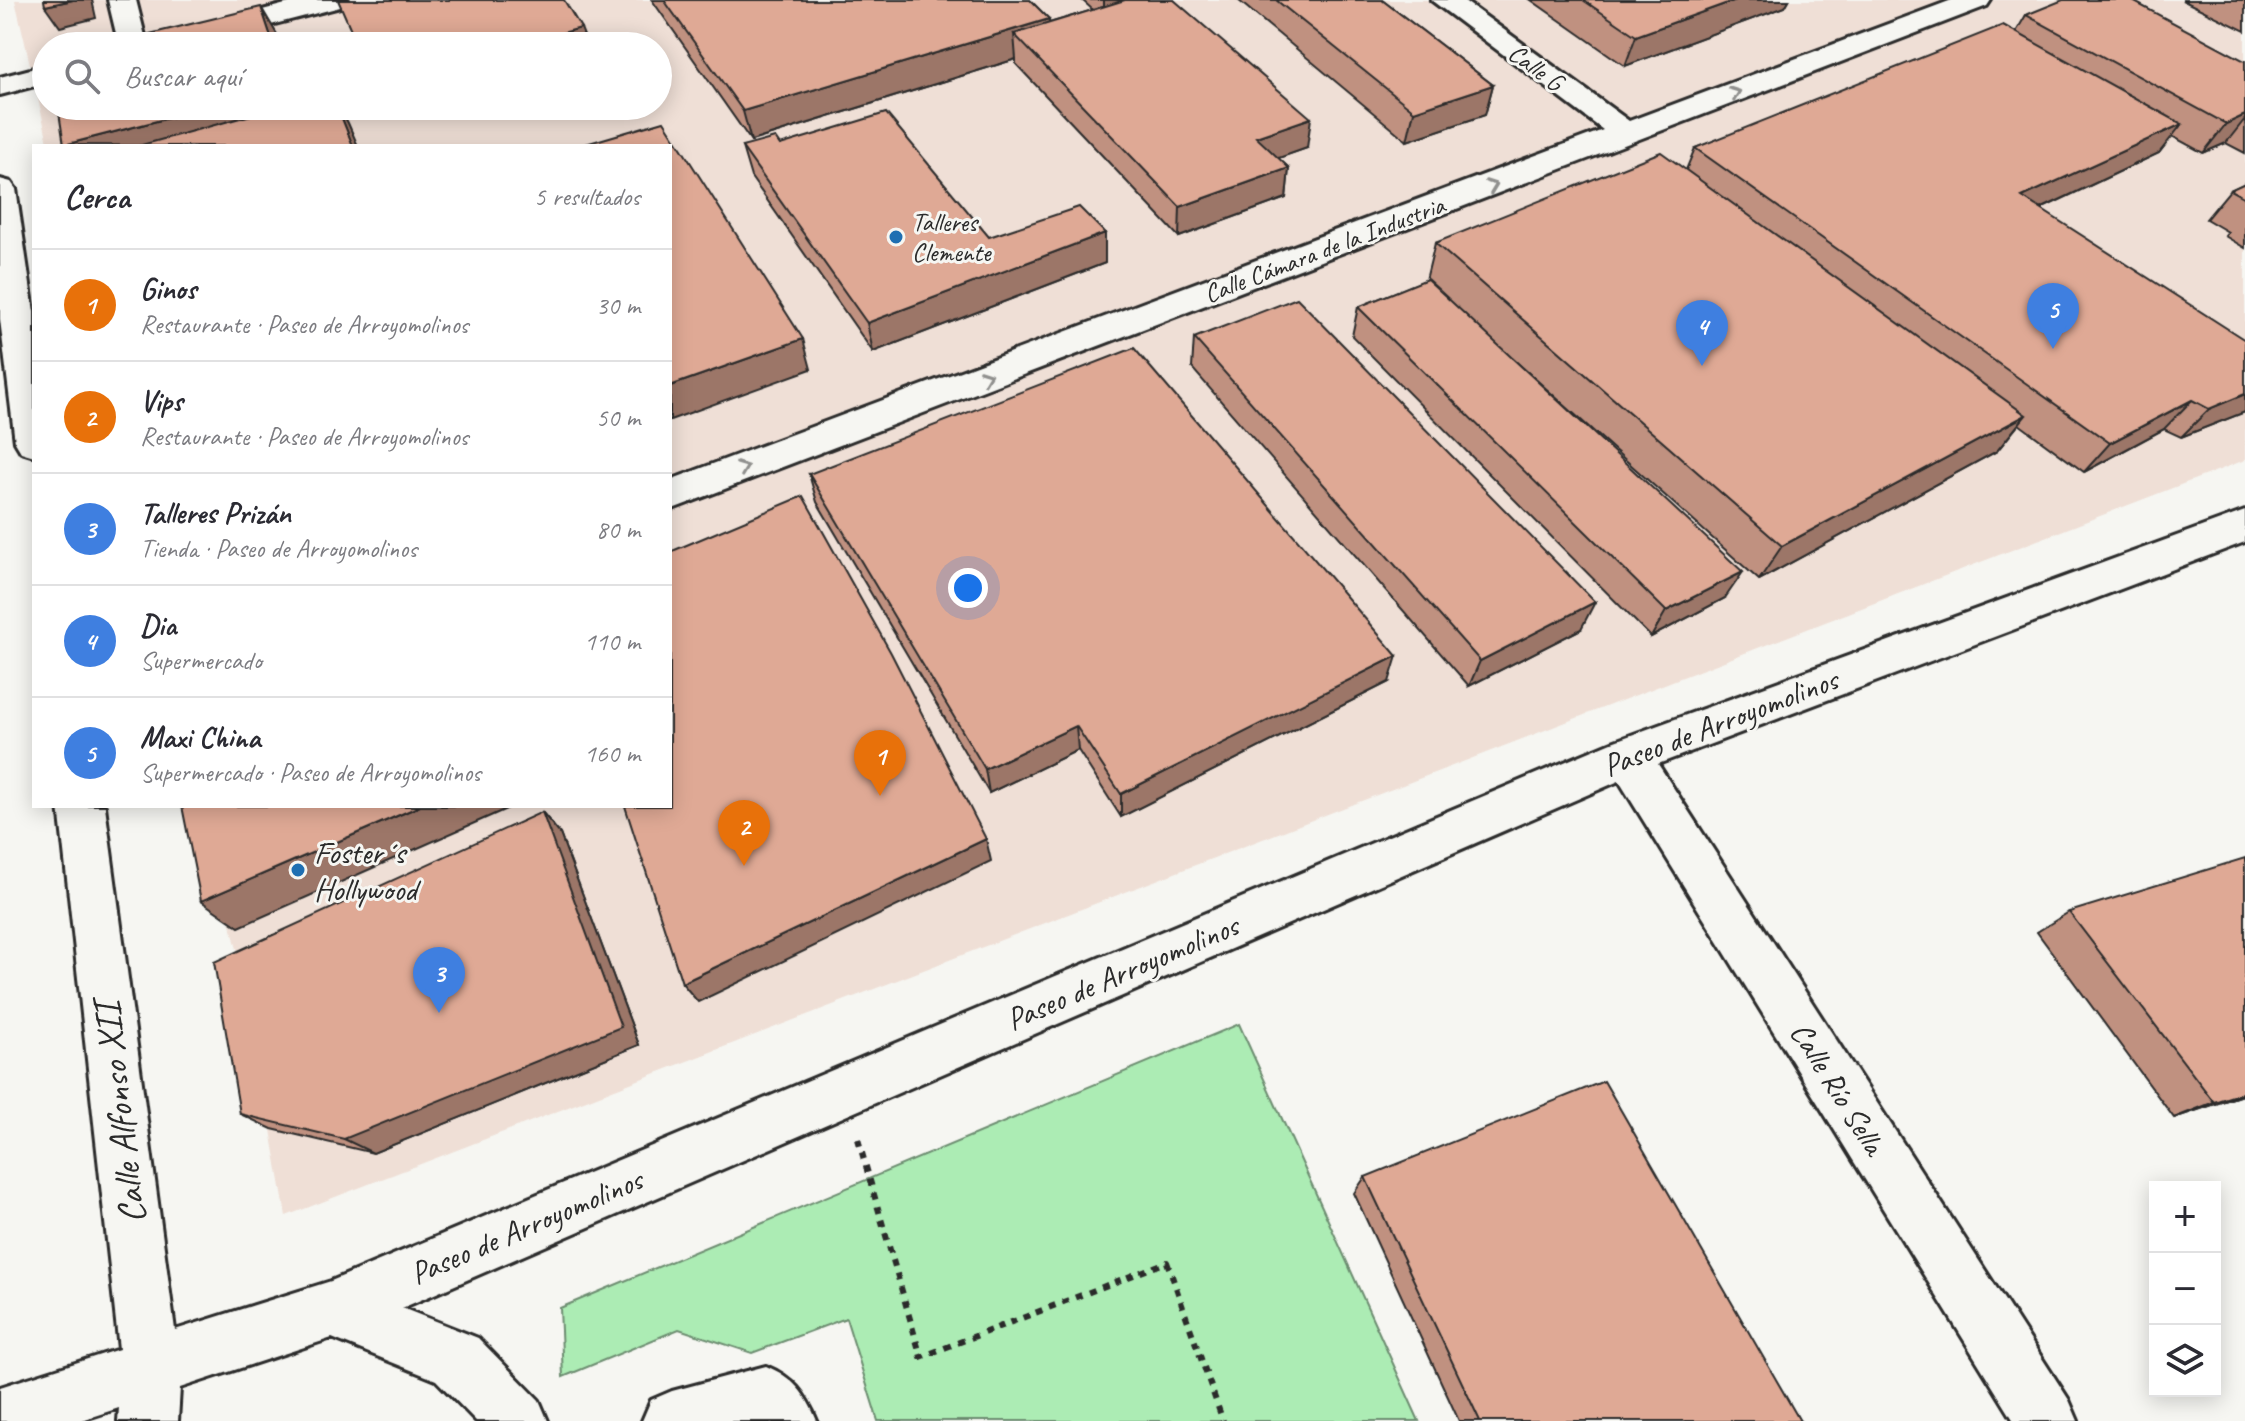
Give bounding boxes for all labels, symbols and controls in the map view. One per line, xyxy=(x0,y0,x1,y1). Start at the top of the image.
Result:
search box xyxy=(32,32,672,120)
street label: Calle G xyxy=(1502,36,1572,100)
icon: search xyxy=(60,54,104,98)
text: Buscar aquí xyxy=(124,57,242,95)
one-way arrow xyxy=(1727,86,1741,103)
text: Cerca xyxy=(64,175,130,218)
one-way arrow xyxy=(1484,179,1498,196)
text: 5 resultados xyxy=(534,180,640,213)
street label: Calle Cámara de la Industria xyxy=(1199,188,1451,311)
place label: Talleres Clemente xyxy=(912,206,992,269)
marker: Talleres Clemente xyxy=(887,228,905,246)
text: Ginos xyxy=(140,270,196,308)
pin: 5 xyxy=(2027,283,2079,349)
text: 1 xyxy=(84,289,96,322)
text: 30 m xyxy=(596,289,640,322)
pin: 4 xyxy=(1676,300,1728,366)
text: Restaurante · Paseo de Arroyomolinos xyxy=(140,308,468,341)
one-way arrow xyxy=(978,369,992,386)
text: Vips xyxy=(140,382,182,420)
text: 2 xyxy=(84,401,96,434)
text: 50 m xyxy=(596,401,640,434)
text: Restaurante · Paseo de Arroyomolinos xyxy=(140,420,468,453)
one-way arrow xyxy=(735,461,749,478)
text: Talleres Prizán xyxy=(140,494,291,532)
text: 3 xyxy=(84,513,96,546)
text: 80 m xyxy=(596,513,640,546)
text: Tienda · Paseo de Arroyomolinos xyxy=(140,532,417,565)
your location xyxy=(948,568,988,608)
text: Dia xyxy=(140,606,176,644)
text: 4 xyxy=(84,625,96,658)
text: 110 m xyxy=(584,625,640,658)
text: Supermercado xyxy=(140,644,262,677)
street label: Paseo de Arroyomolinos xyxy=(1597,658,1846,786)
text: Maxi China xyxy=(140,718,260,756)
pin: 1 xyxy=(854,730,906,796)
text: 5 xyxy=(84,737,96,770)
text: 160 m xyxy=(584,737,640,770)
text: Supermercado · Paseo de Arroyomolinos xyxy=(140,756,481,789)
pin: 2 xyxy=(718,800,770,866)
place label: Foster´s Hollywood xyxy=(314,832,422,910)
marker: Foster´s Hollywood xyxy=(289,861,307,879)
street label: Paseo de Arroyomolinos xyxy=(1000,904,1247,1040)
pin: 3 xyxy=(413,947,465,1013)
street label: Calle Alfonso XII xyxy=(82,992,156,1226)
street label: Calle Río Sella xyxy=(1781,1014,1896,1165)
street label: Paseo de Arroyomolinos xyxy=(404,1158,651,1294)
map controls xyxy=(2149,1181,2221,1397)
button: + xyxy=(2149,1181,2221,1253)
button: − xyxy=(2149,1253,2221,1325)
button: layers xyxy=(2149,1325,2221,1397)

